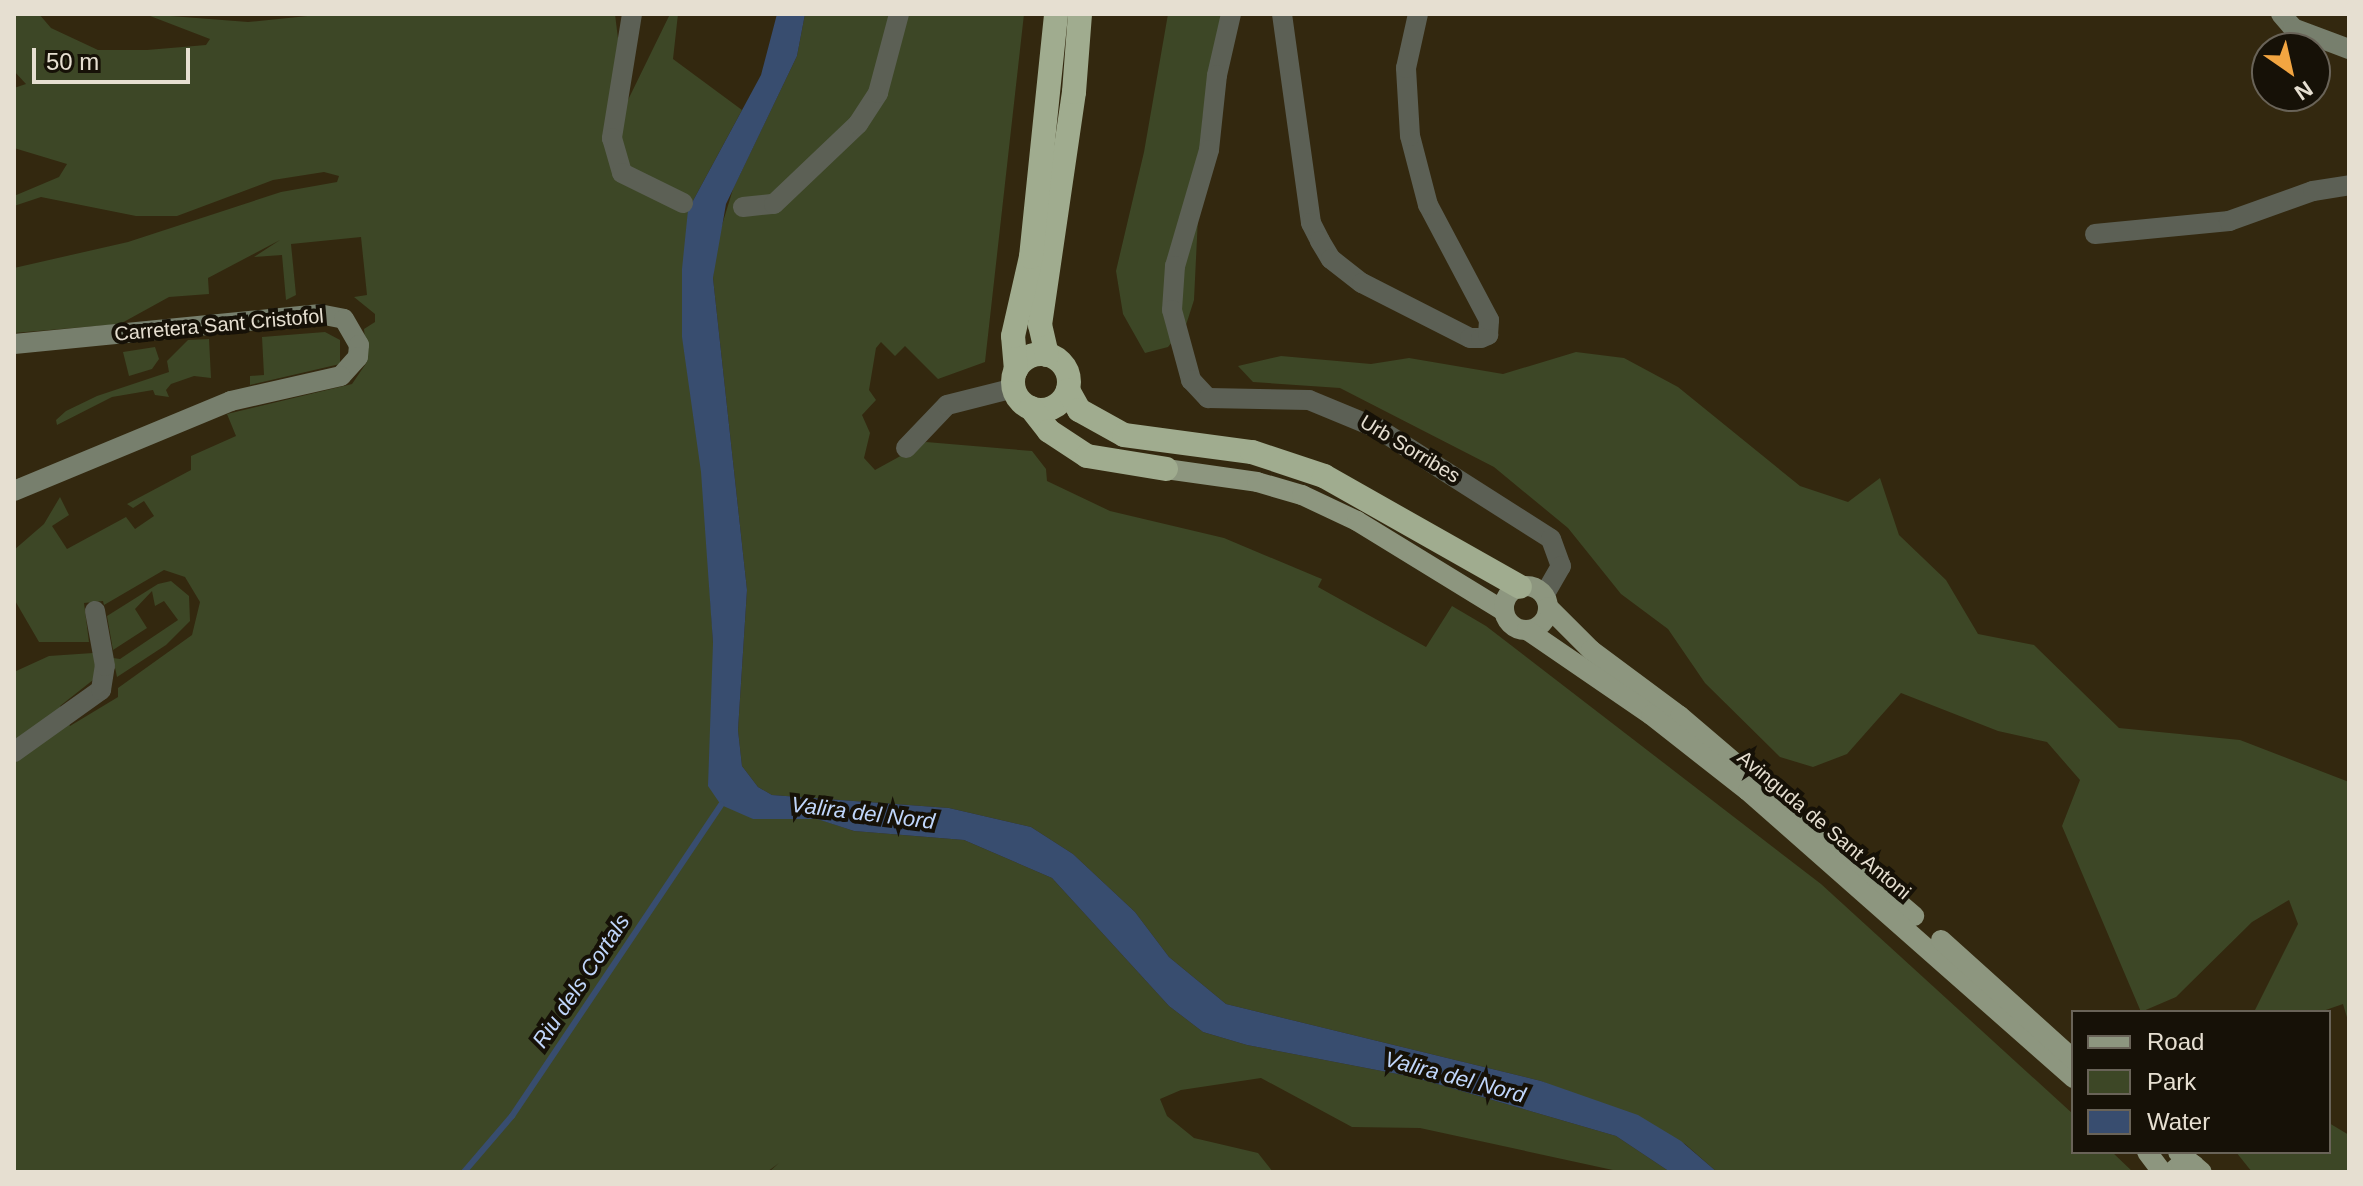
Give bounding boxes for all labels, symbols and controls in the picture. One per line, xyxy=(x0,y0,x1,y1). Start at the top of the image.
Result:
scale bar xyxy=(36,32,194,82)
north arrow xyxy=(2251,32,2331,112)
text: 50 m xyxy=(46,48,99,75)
text: N xyxy=(2290,76,2317,105)
street label: Carretera Sant Cristofol xyxy=(113,304,325,346)
street label: Urb Sorribes xyxy=(1356,410,1464,488)
street label: Avinguda de Sant Antoni xyxy=(1732,745,1916,905)
water label: Valira del Nord xyxy=(790,791,936,835)
water label: Riu dels Cortals xyxy=(527,909,635,1053)
legend xyxy=(2071,1010,2331,1154)
text: Road xyxy=(2147,1028,2204,1055)
water label: Valira del Nord xyxy=(1382,1046,1528,1108)
text: Park xyxy=(2147,1068,2196,1095)
text: Water xyxy=(2147,1108,2210,1135)

